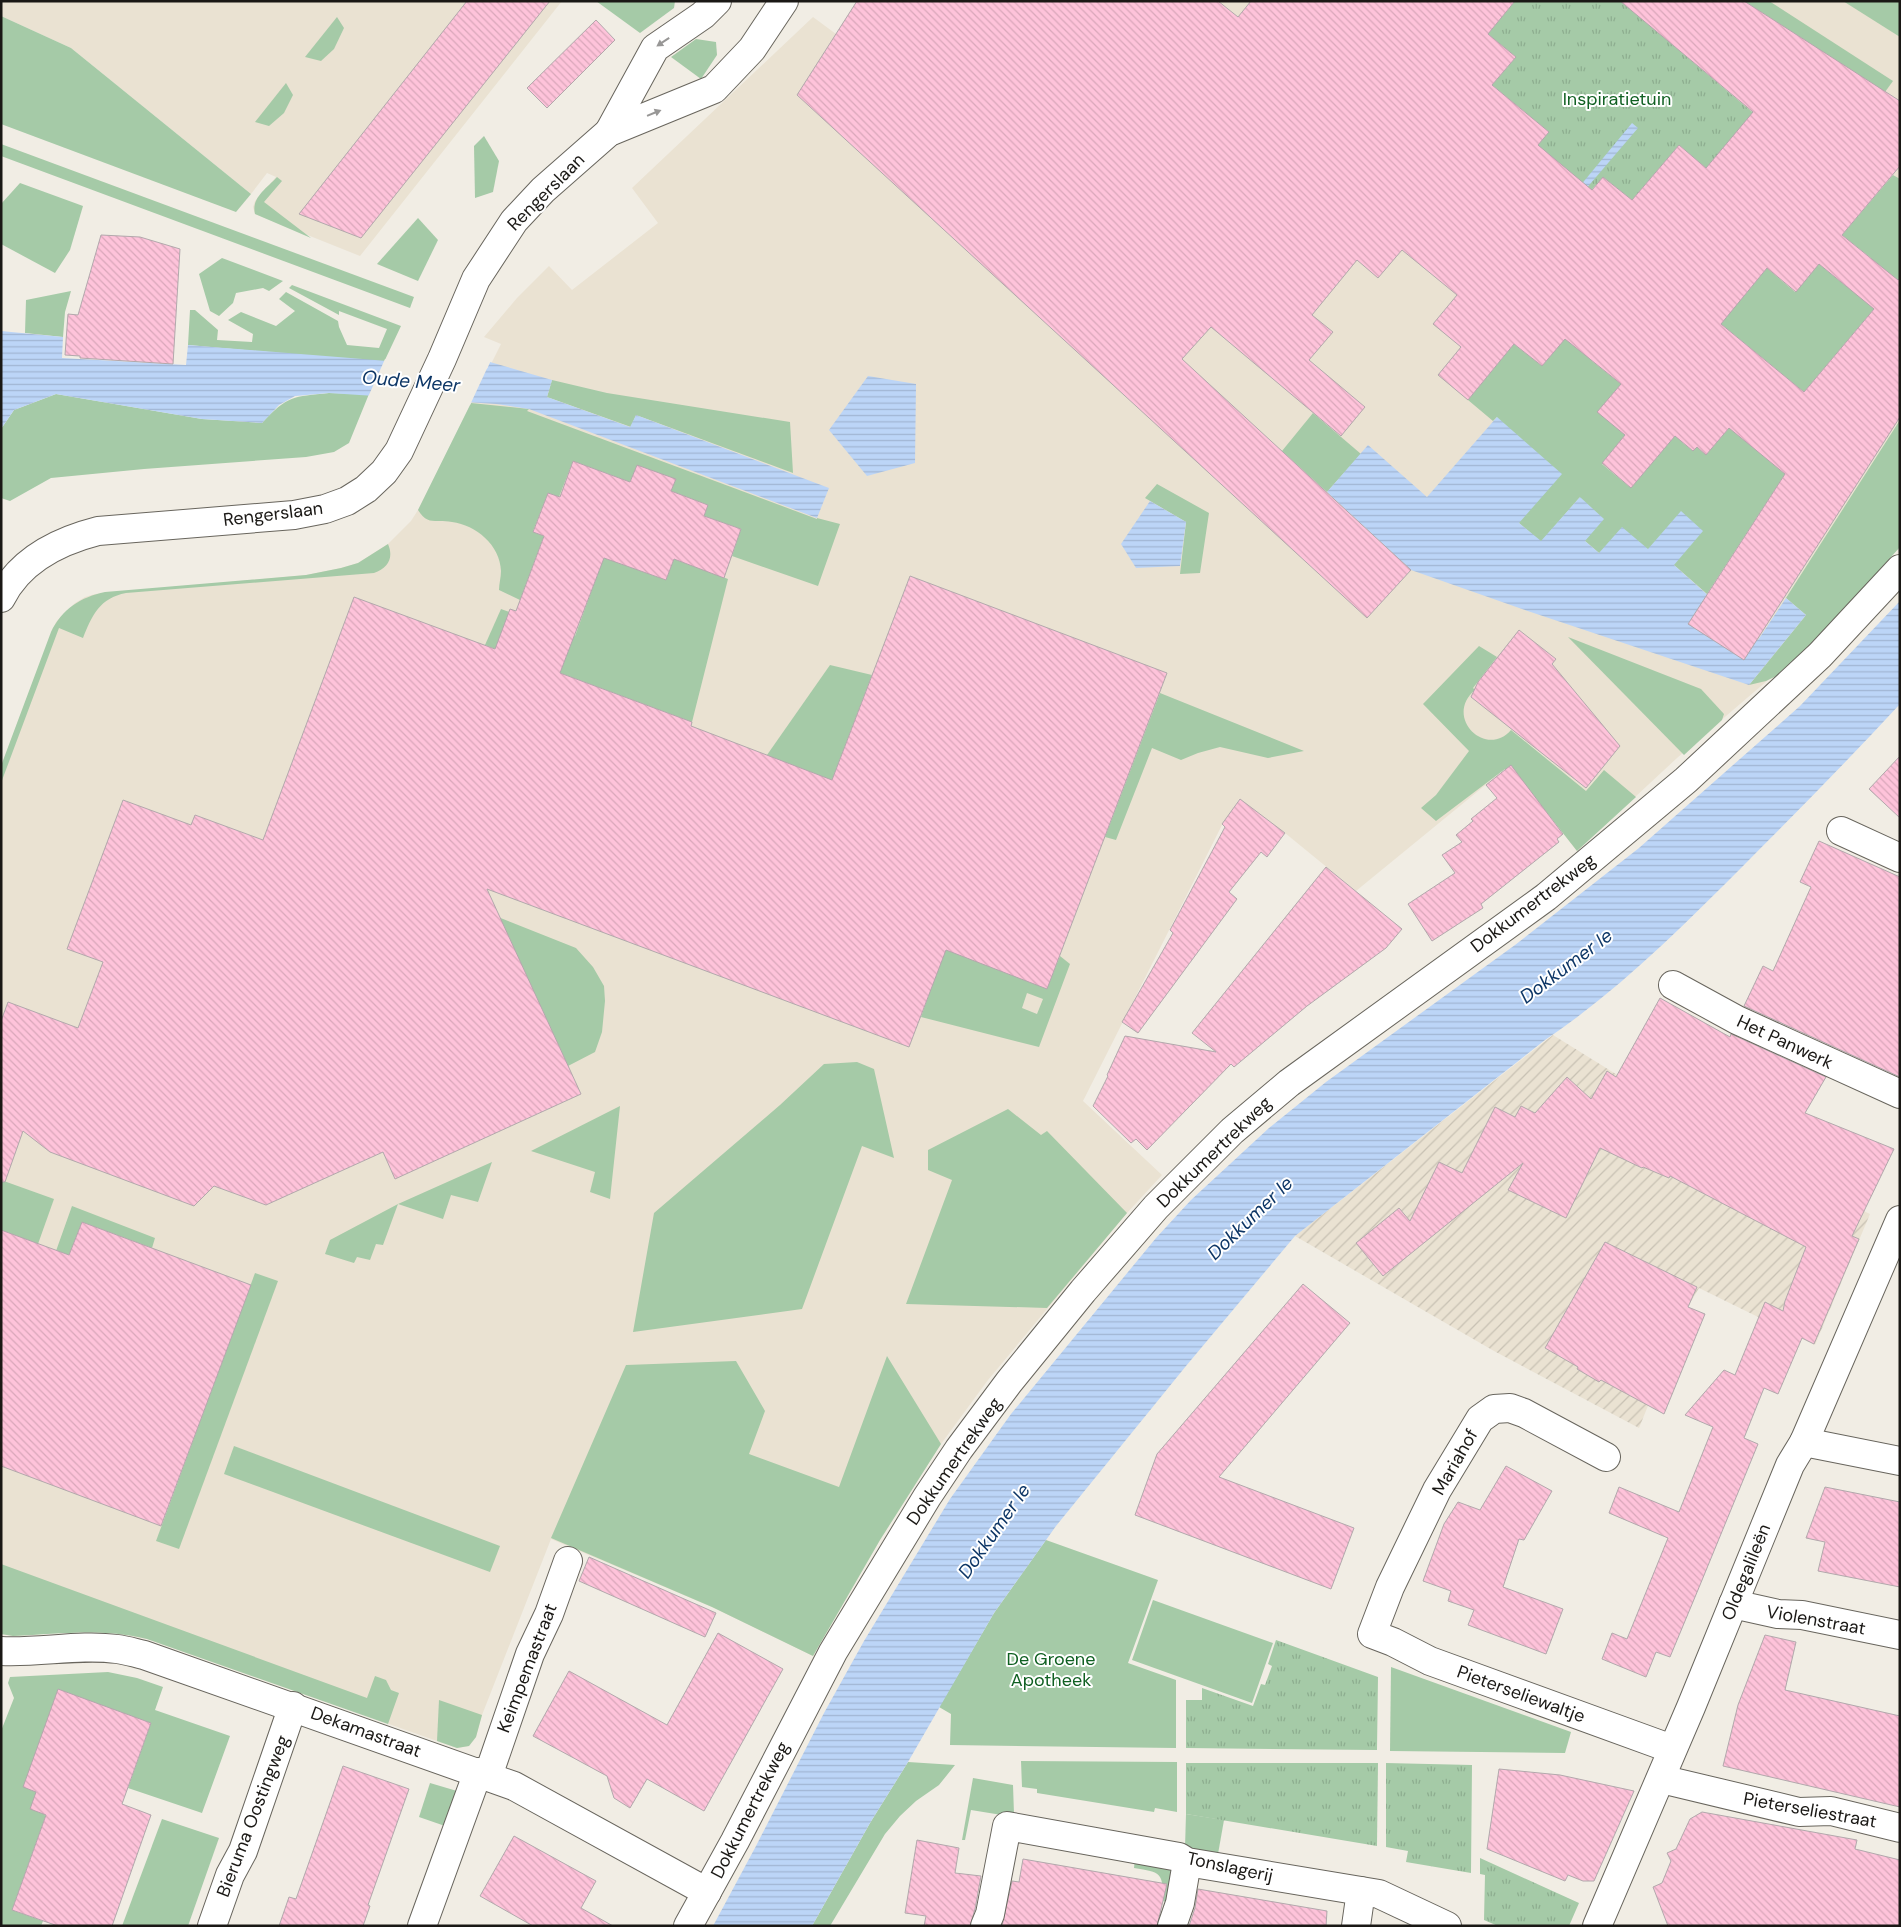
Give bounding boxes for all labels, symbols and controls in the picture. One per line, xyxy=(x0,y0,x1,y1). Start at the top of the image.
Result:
one-way arrow xyxy=(656,37,669,47)
park label: Inspiratietuin xyxy=(1563,87,1671,111)
one-way arrow xyxy=(647,109,661,117)
street label: Rengerslaan xyxy=(502,148,590,236)
water label: Oude Meer xyxy=(361,364,462,398)
street label: Rengerslaan xyxy=(222,496,324,532)
street label: Dokkumertrekweg xyxy=(1466,848,1600,958)
water label: Dokkumer Ie xyxy=(1514,923,1618,1009)
street label: Het Panwerk xyxy=(1733,1009,1837,1075)
street label: Dokkumertrekweg xyxy=(1151,1091,1277,1213)
water label: Dokkumer Ie xyxy=(1202,1171,1298,1265)
street label: Dokkumertrekweg xyxy=(901,1392,1007,1530)
street label: Mariahof xyxy=(1426,1424,1484,1500)
water label: Dokkumer Ie xyxy=(952,1479,1036,1583)
street label: Oldegalileën xyxy=(1716,1520,1776,1624)
street label: Violenstraat xyxy=(1764,1599,1868,1641)
street label: Keimpemastraat xyxy=(491,1600,563,1736)
park label: De Groene Apotheek xyxy=(1007,1647,1095,1692)
street label: Pieterseliewaltje xyxy=(1454,1660,1588,1728)
street label: Dekamastraat xyxy=(307,1701,425,1763)
street label: Bieruma Oostingweg xyxy=(211,1732,295,1900)
street label: Dokkumertrekweg xyxy=(705,1737,795,1883)
street label: Pieterseliestraat xyxy=(1741,1786,1879,1834)
street label: Tonslagerij xyxy=(1185,1846,1275,1888)

